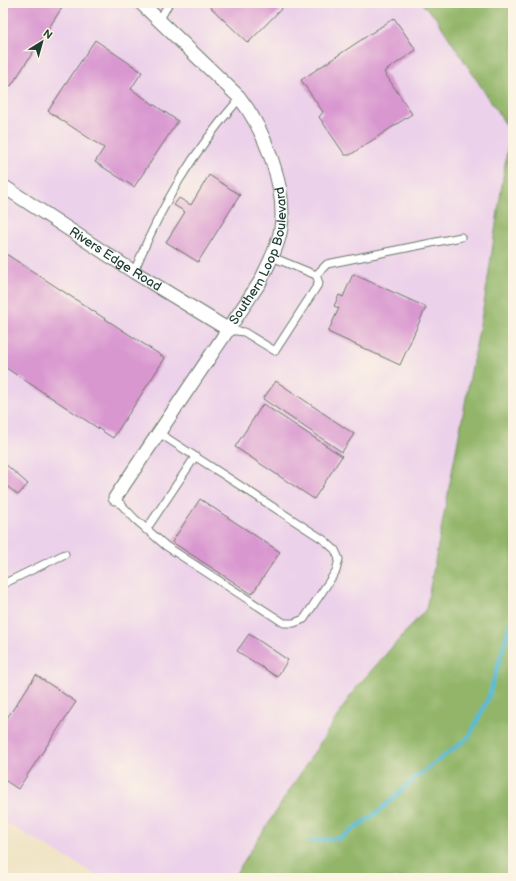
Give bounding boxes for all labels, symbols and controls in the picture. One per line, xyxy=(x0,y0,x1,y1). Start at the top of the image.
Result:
north arrow xyxy=(22,22,62,62)
text: N xyxy=(41,27,55,42)
street label: Southern Loop Boulevard xyxy=(226,186,290,328)
street label: Rivers Edge Road xyxy=(66,224,164,295)

